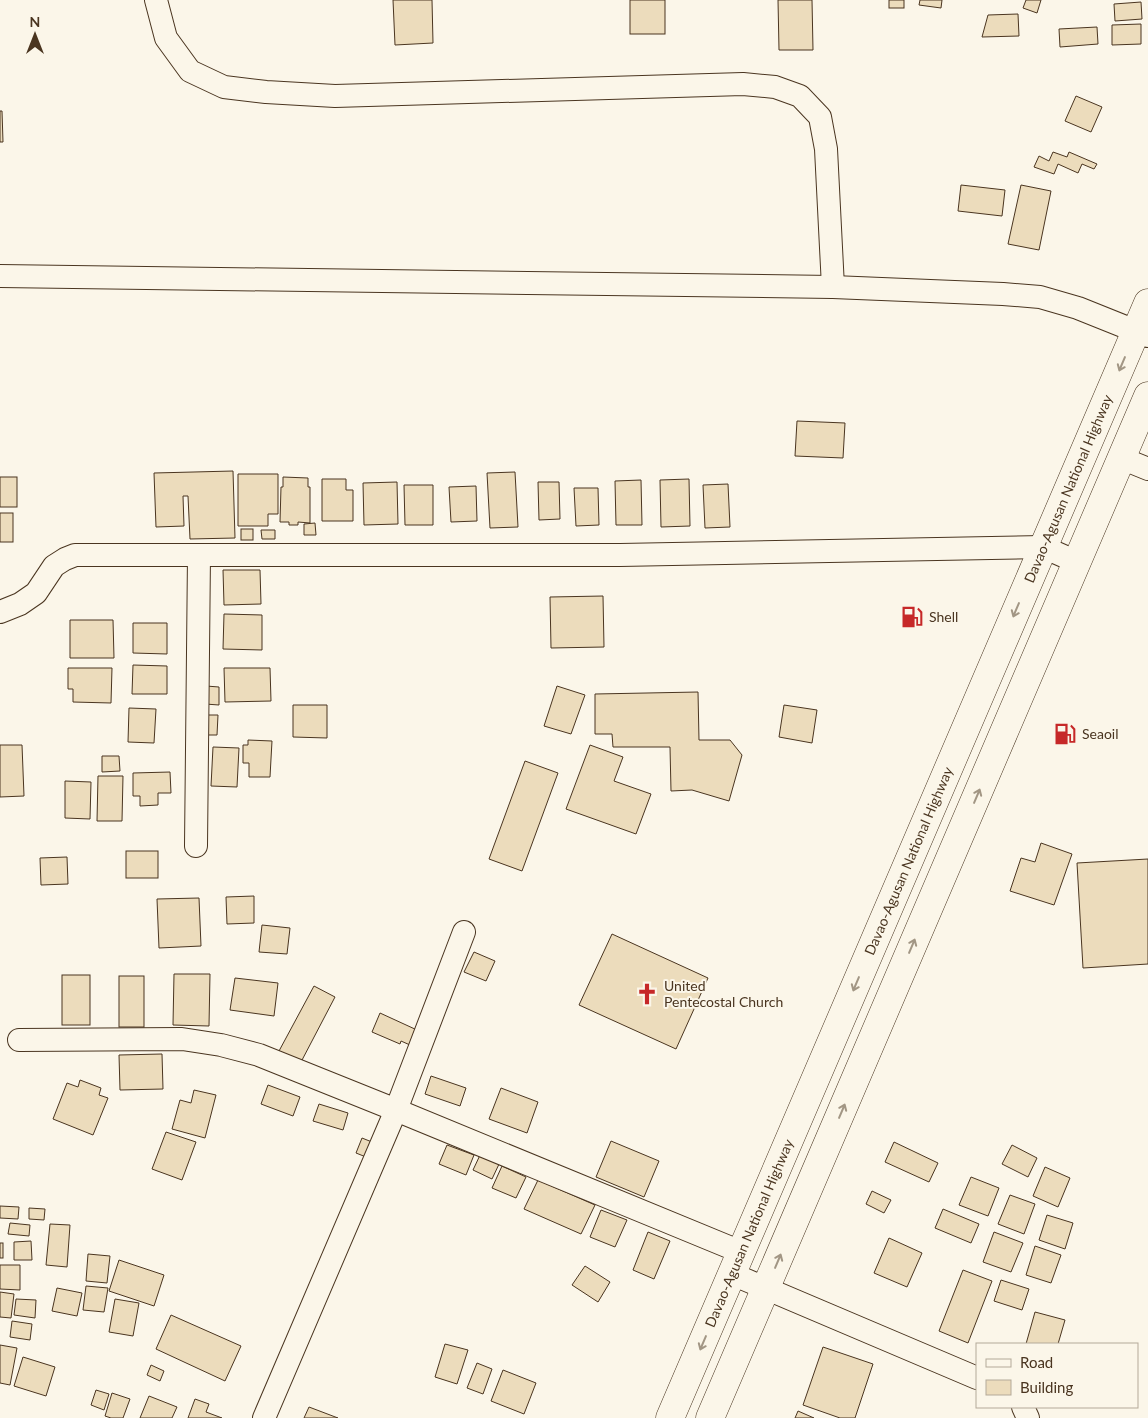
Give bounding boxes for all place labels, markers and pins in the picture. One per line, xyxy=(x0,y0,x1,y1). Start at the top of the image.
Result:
fuel station icon: Shell xyxy=(899,604,925,630)
place label: Shell xyxy=(929,608,958,625)
fuel station icon: Seaoil xyxy=(1052,721,1078,747)
place label: Seaoil xyxy=(1082,725,1119,742)
place label: United Pentecostal Church xyxy=(664,977,783,1010)
church icon: United Pentecostal Church xyxy=(634,981,660,1007)

